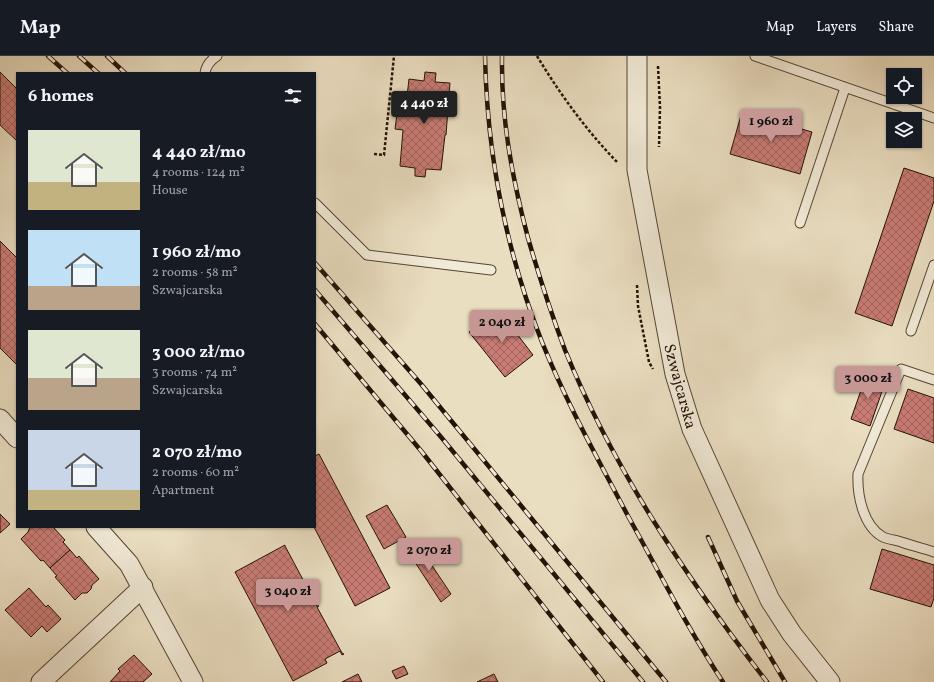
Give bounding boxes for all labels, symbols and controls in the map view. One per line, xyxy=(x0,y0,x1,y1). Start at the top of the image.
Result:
text: Map xyxy=(20,15,61,41)
text: Map xyxy=(766,18,794,37)
text: Layers xyxy=(816,18,856,37)
text: Share xyxy=(878,18,914,37)
map controls xyxy=(886,68,922,148)
button: locate xyxy=(886,68,922,104)
text: 6 homes xyxy=(28,85,94,108)
icon: filters xyxy=(282,85,304,107)
pin: 4 440 zł xyxy=(383,91,465,125)
text: 4 440 zł xyxy=(400,95,448,113)
pin: 1 960 zł xyxy=(730,109,812,143)
button: layers xyxy=(886,112,922,148)
text: 1 960 zł xyxy=(749,113,793,131)
text: 4 440 zł/mo xyxy=(152,141,246,164)
icon: home xyxy=(60,146,108,194)
text: 4 rooms · 124 m² xyxy=(152,164,245,182)
text: House xyxy=(152,182,188,200)
text: 1 960 zł/mo xyxy=(152,241,241,264)
icon: home xyxy=(60,246,108,294)
text: 2 rooms · 58 m² xyxy=(152,264,237,282)
text: Szwajcarska xyxy=(152,282,223,300)
pin: 2 040 zł xyxy=(461,310,543,344)
text: 2 040 zł xyxy=(479,314,525,332)
text: 3 000 zł/mo xyxy=(152,341,245,364)
street label: Szwajcarska xyxy=(657,342,701,431)
icon: home xyxy=(60,346,108,394)
text: 3 rooms · 74 m² xyxy=(152,364,237,382)
pin: 3 000 zł xyxy=(827,366,909,400)
text: 3 000 zł xyxy=(844,370,892,388)
text: Szwajcarska xyxy=(152,382,223,400)
text: 2 070 zł/mo xyxy=(152,441,242,464)
icon: home xyxy=(60,446,108,494)
text: 2 rooms · 60 m² xyxy=(152,464,239,482)
text: Apartment xyxy=(152,482,215,500)
pin: 2 070 zł xyxy=(388,538,470,572)
text: 2 070 zł xyxy=(407,542,451,560)
pin: 3 040 zł xyxy=(247,579,329,613)
text: 3 040 zł xyxy=(265,583,311,601)

